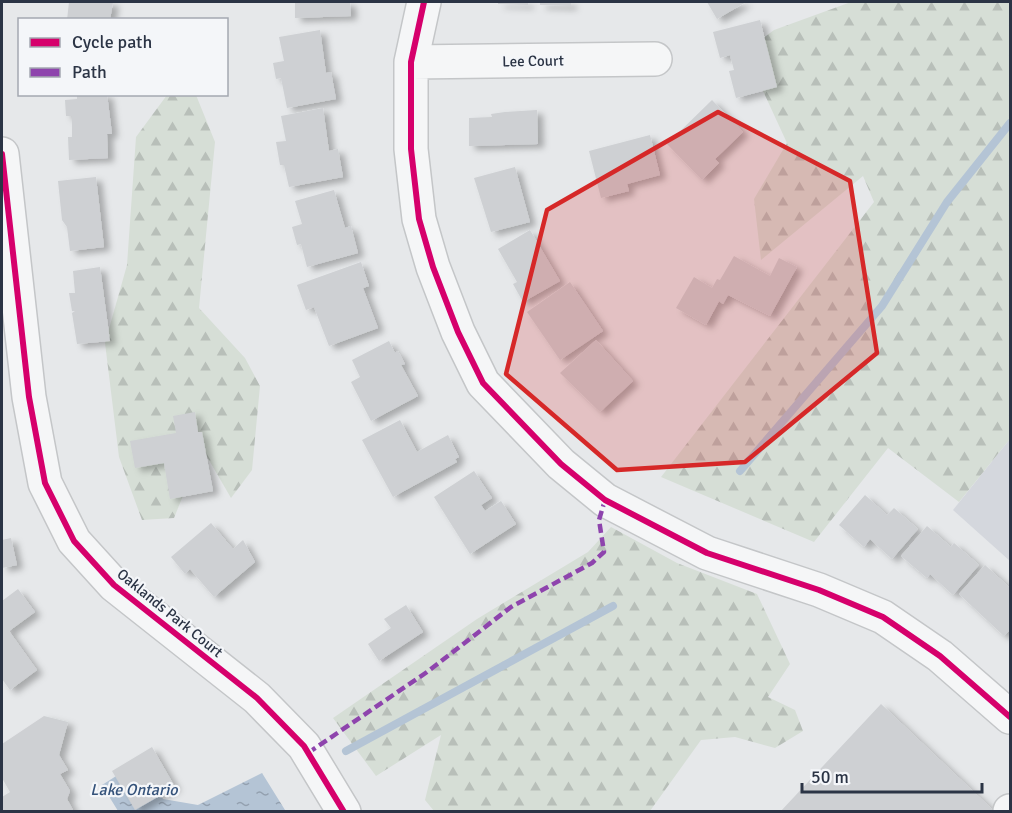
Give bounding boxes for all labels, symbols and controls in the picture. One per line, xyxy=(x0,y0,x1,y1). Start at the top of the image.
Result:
legend xyxy=(18,18,228,96)
text: Cycle path xyxy=(72,31,152,53)
street label: Lee Court xyxy=(502,51,564,71)
text: Path xyxy=(72,61,107,83)
street label: Oaklands Park Court xyxy=(114,565,226,661)
scale bar xyxy=(802,756,982,794)
text: 50 m xyxy=(811,766,849,788)
water label: Lake Ontario xyxy=(90,780,178,800)

